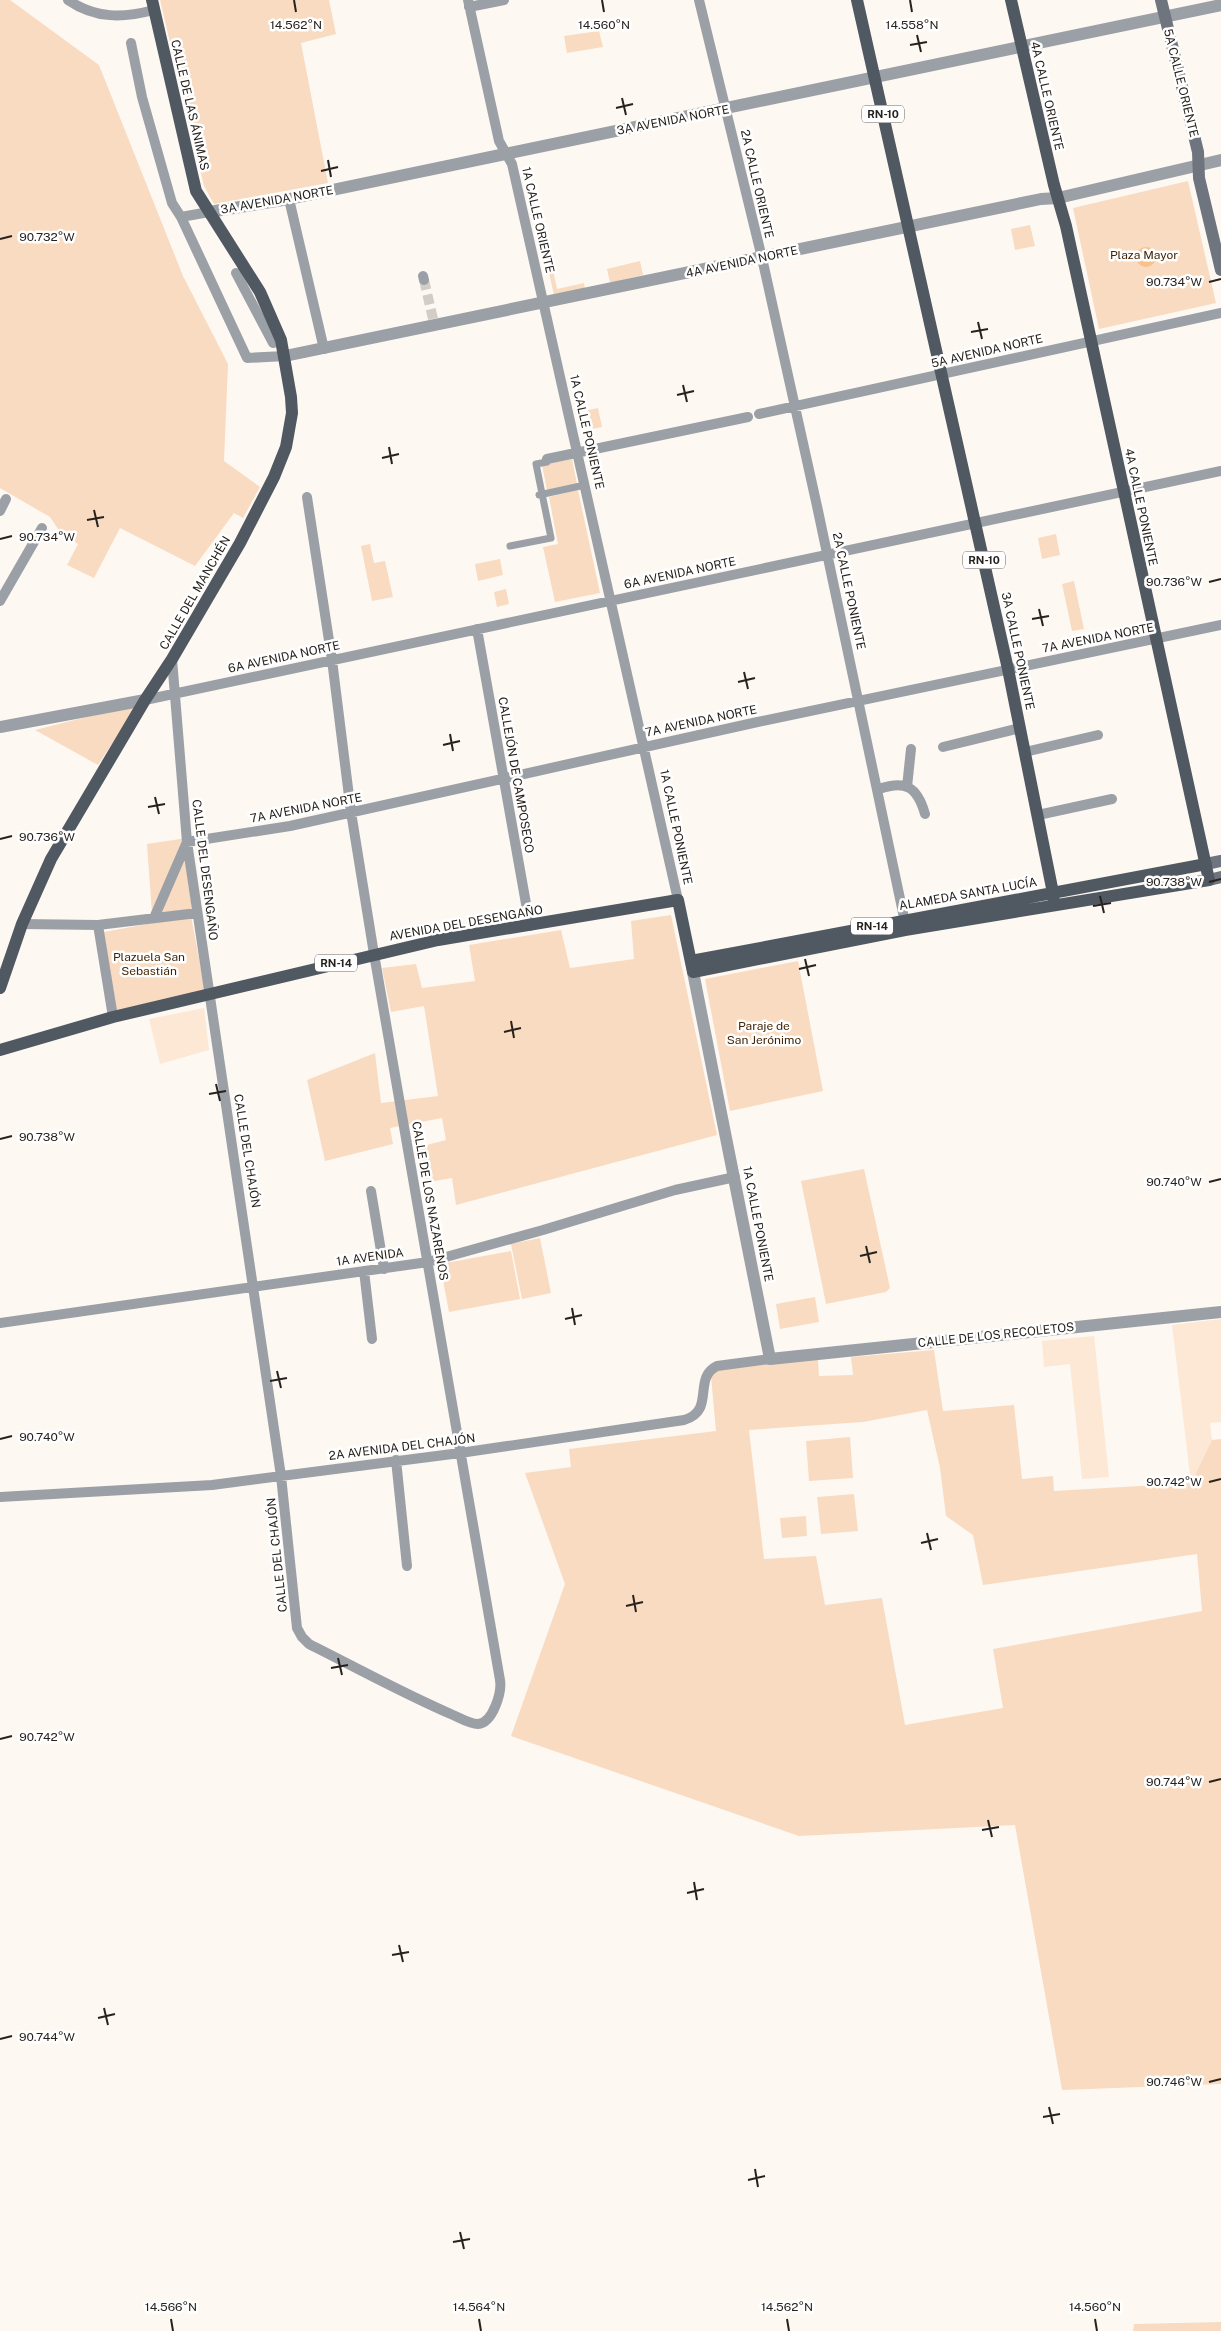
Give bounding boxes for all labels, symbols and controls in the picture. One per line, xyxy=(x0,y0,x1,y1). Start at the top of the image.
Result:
text: 14.562°N xyxy=(270,18,322,32)
text: 14.560°N xyxy=(578,18,630,32)
text: 14.558°N xyxy=(886,18,938,32)
street label: 5A CALLE ORIENTE xyxy=(1161,27,1201,139)
street label: CALLE DE LAS ÁNIMAS xyxy=(168,38,212,172)
street label: 4A CALLE ORIENTE xyxy=(1028,40,1066,152)
street label: 3A AVENIDA NORTE xyxy=(616,102,730,138)
road number: RN-10 xyxy=(862,106,904,122)
street label: 2A CALLE ORIENTE xyxy=(738,128,776,240)
street label: 1A CALLE ORIENTE xyxy=(519,166,557,274)
street label: 3A AVENIDA NORTE xyxy=(220,183,334,217)
text: 90.732°W xyxy=(19,230,75,244)
street label: 4A AVENIDA NORTE xyxy=(685,243,799,281)
park label: Plaza Mayor xyxy=(1110,248,1178,262)
text: 90.734°W xyxy=(1146,275,1203,289)
street label: 5A AVENIDA NORTE xyxy=(930,331,1044,371)
street label: 1A CALLE PONIENTE xyxy=(567,373,607,491)
street label: 4A CALLE PONIENTE xyxy=(1122,447,1160,567)
text: 90.734°W xyxy=(19,530,76,544)
street label: 2A CALLE PONIENTE xyxy=(830,531,868,651)
street label: CALLE DEL MANCHÉN xyxy=(157,534,233,652)
road number: RN-10 xyxy=(963,552,1005,568)
street label: 6A AVENIDA NORTE xyxy=(623,554,737,592)
text: 90.736°W xyxy=(1146,575,1202,589)
street label: 3A CALLE PONIENTE xyxy=(999,591,1037,711)
street label: 7A AVENIDA NORTE xyxy=(1041,620,1155,656)
street label: 6A AVENIDA NORTE xyxy=(227,638,341,676)
street label: CALLEJÓN DE CAMPOSECO xyxy=(495,696,537,854)
street label: 7A AVENIDA NORTE xyxy=(644,702,758,740)
street label: 1A CALLE PONIENTE xyxy=(657,768,695,886)
street label: 7A AVENIDA NORTE xyxy=(249,790,363,826)
street label: CALLE DEL DESENGAÑO xyxy=(189,799,221,942)
text: 90.736°W xyxy=(19,830,75,844)
street label: ALAMEDA SANTA LUCÍA xyxy=(898,875,1039,913)
text: 90.738°W xyxy=(1146,875,1203,889)
street label: AVENIDA DEL DESENGAÑO xyxy=(388,903,544,943)
road number: RN-14 xyxy=(851,918,893,934)
park label: Plazuela San Sebastián xyxy=(113,950,185,978)
road number: RN-14 xyxy=(315,954,357,971)
park label: Paraje de San Jerónimo xyxy=(727,1019,801,1047)
street label: CALLE DEL CHAJÓN xyxy=(231,1093,263,1209)
street label: CALLE DE LOS NAZARENOS xyxy=(409,1120,451,1282)
text: 90.738°W xyxy=(19,1130,76,1144)
street label: 1A CALLE PONIENTE xyxy=(740,1165,776,1283)
text: 90.740°W xyxy=(1146,1175,1202,1189)
street label: 1A AVENIDA xyxy=(335,1245,405,1269)
street label: CALLE DE LOS RECOLETOS xyxy=(917,1320,1075,1350)
text: 90.740°W xyxy=(19,1430,75,1444)
street label: 2A AVENIDA DEL CHAJÓN xyxy=(328,1431,476,1463)
text: 90.742°W xyxy=(1146,1475,1202,1489)
street label: CALLE DEL CHAJÓN xyxy=(264,1497,290,1613)
text: 90.742°W xyxy=(19,1730,75,1744)
text: 90.744°W xyxy=(1146,1775,1202,1789)
text: 90.744°W xyxy=(19,2030,75,2044)
text: 90.746°W xyxy=(1146,2075,1202,2089)
text: 14.566°N xyxy=(145,2300,197,2314)
text: 14.564°N xyxy=(453,2300,505,2314)
text: 14.562°N xyxy=(761,2300,813,2314)
text: 14.560°N xyxy=(1069,2300,1121,2314)

